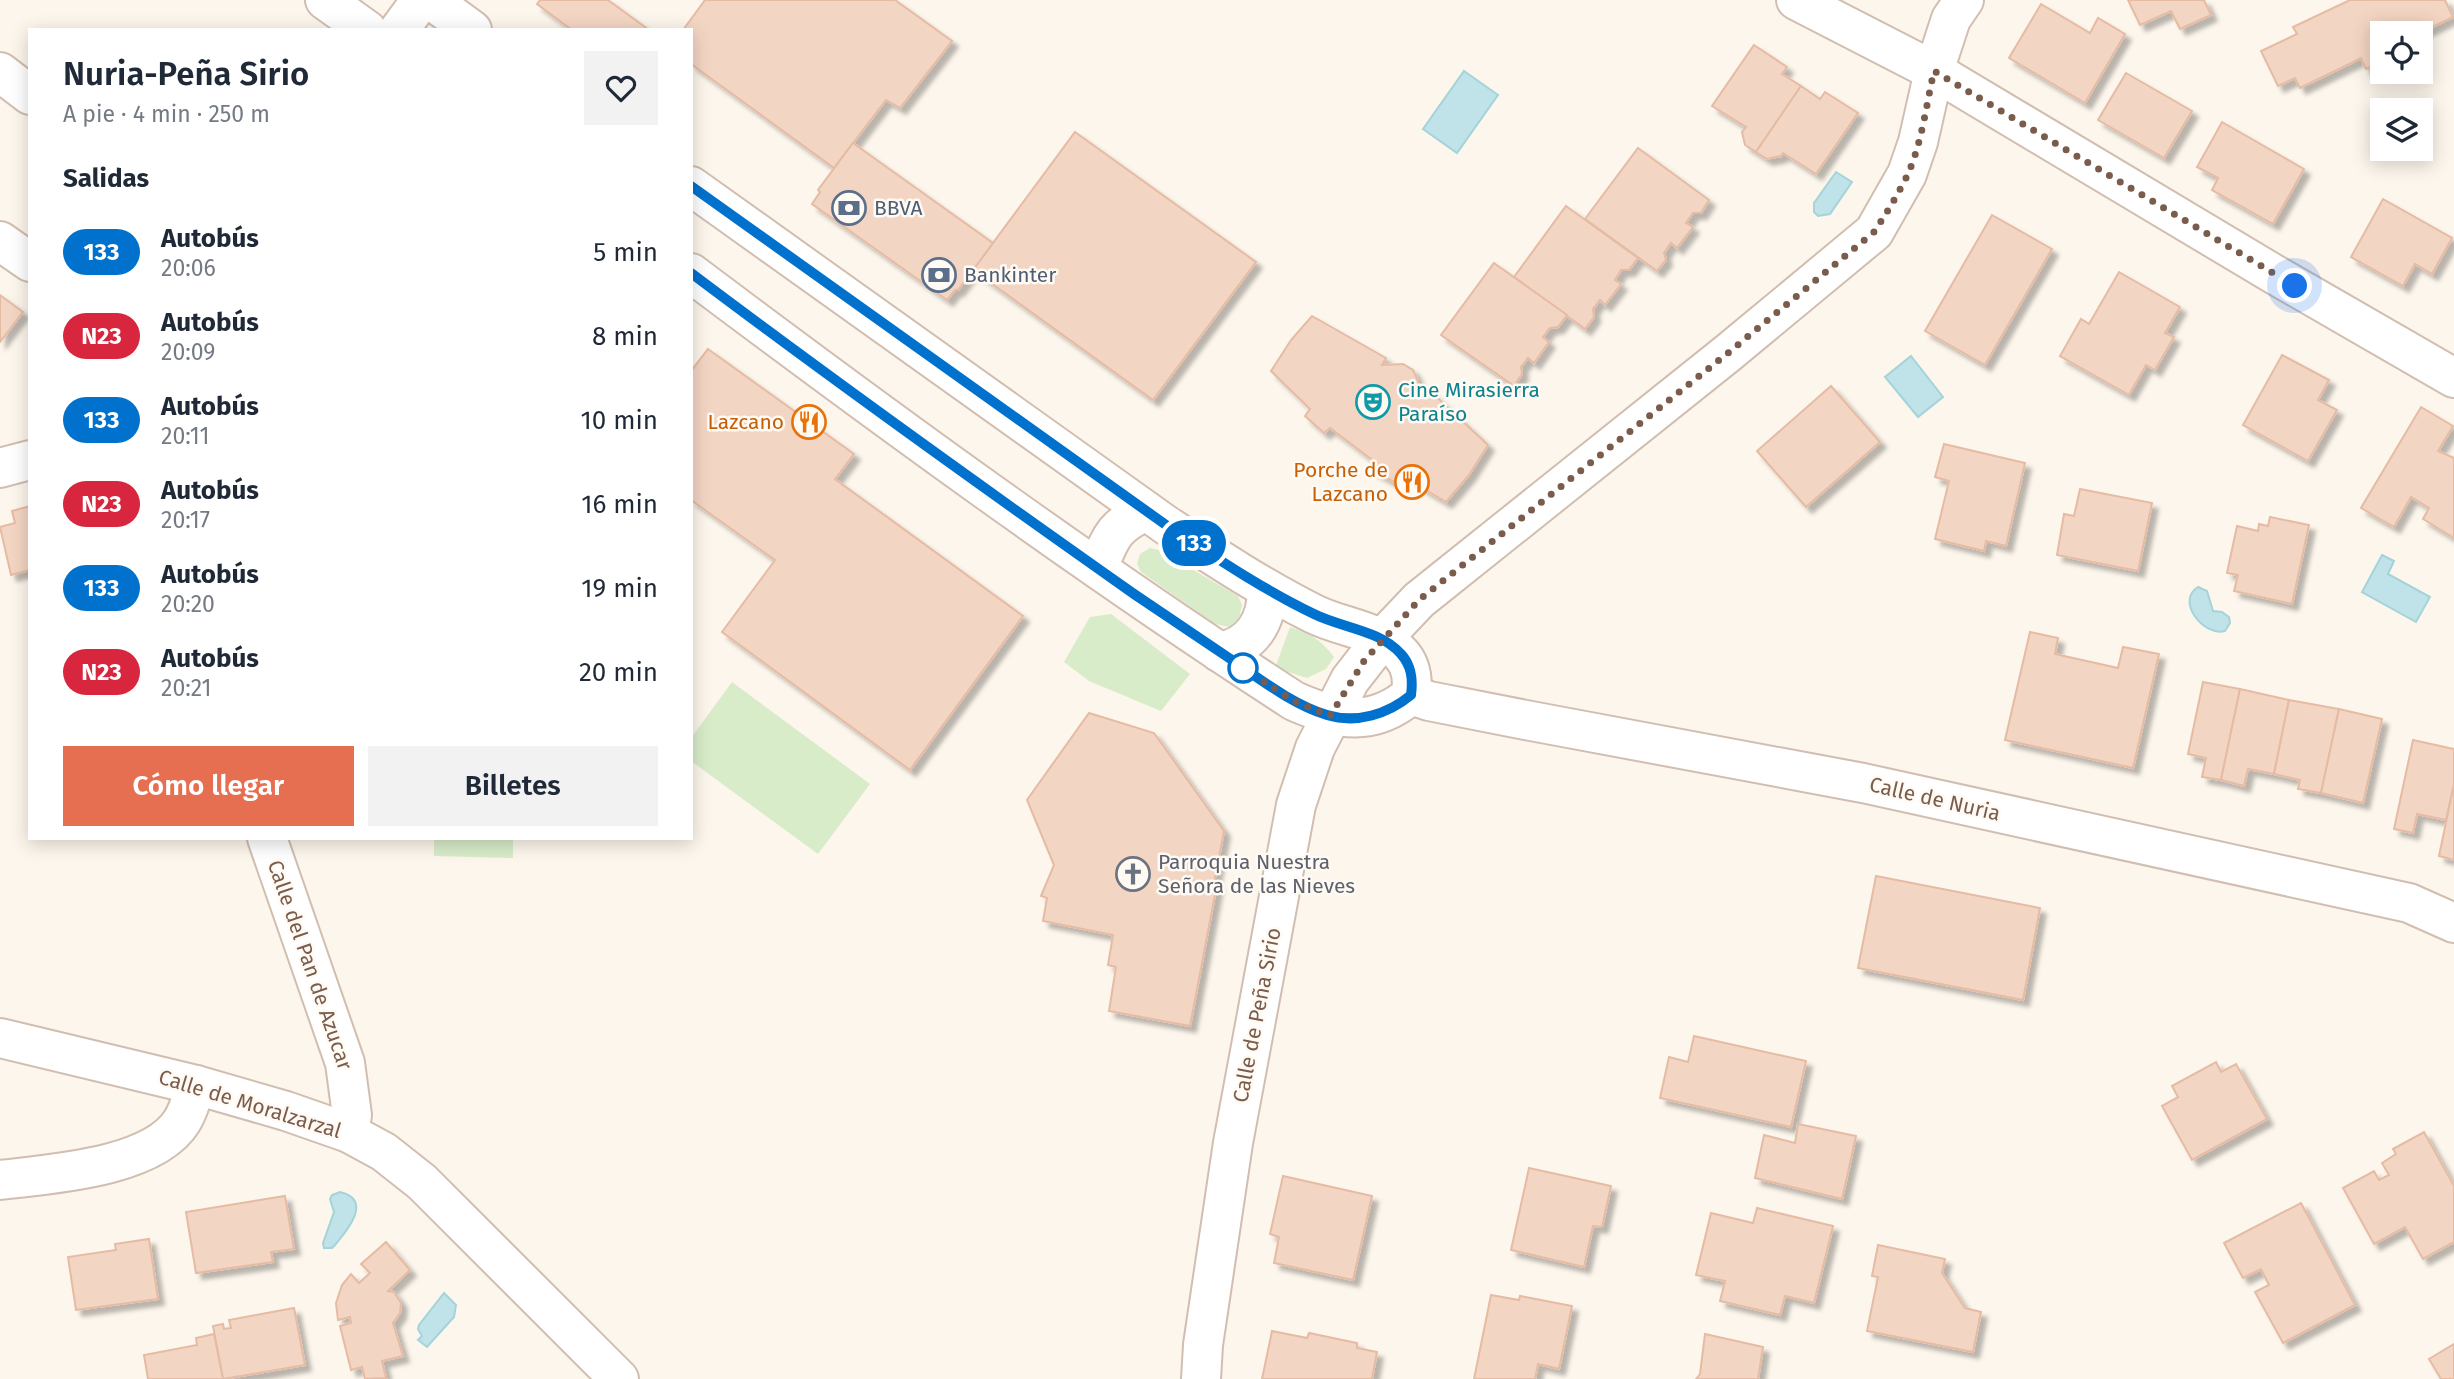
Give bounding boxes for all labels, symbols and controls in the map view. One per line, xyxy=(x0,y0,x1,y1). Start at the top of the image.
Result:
map controls xyxy=(2370,21,2433,161)
button: locate xyxy=(2370,21,2433,84)
button: heart xyxy=(584,51,658,125)
text: Nuria-Peña Sirio xyxy=(63,54,309,94)
button: layers xyxy=(2370,98,2433,161)
text: A pie · 4 min · 250 m xyxy=(63,100,270,128)
text: Salidas xyxy=(63,163,149,194)
bank icon: BBVA xyxy=(830,189,868,227)
place label: BBVA xyxy=(874,195,923,221)
text: Autobús xyxy=(161,223,259,254)
text: 5 min xyxy=(593,237,658,268)
text: 133 xyxy=(83,238,120,266)
text: 20:06 xyxy=(161,254,216,282)
bank icon: Bankinter xyxy=(920,256,958,294)
place label: Bankinter xyxy=(964,262,1056,288)
your location xyxy=(2277,268,2312,303)
text: Autobús xyxy=(161,307,259,338)
text: 8 min xyxy=(592,321,658,352)
text: N23 xyxy=(81,322,122,350)
text: 20:09 xyxy=(161,338,215,366)
place label: Cine Mirasierra Paraíso xyxy=(1398,377,1540,427)
theatre icon: Cine Mirasierra Paraíso xyxy=(1354,383,1392,421)
text: Autobús xyxy=(161,391,259,422)
restaurant icon: Lazcano xyxy=(790,403,828,441)
text: 10 min xyxy=(580,405,658,436)
text: 133 xyxy=(83,406,120,434)
place label: Lazcano xyxy=(707,409,784,435)
text: 20:11 xyxy=(161,422,209,450)
place label: Porche de Lazcano xyxy=(1293,457,1388,507)
restaurant icon: Porche de Lazcano xyxy=(1393,463,1431,501)
text: Autobús xyxy=(161,475,259,506)
text: 16 min xyxy=(581,489,658,520)
text: N23 xyxy=(81,490,122,518)
text: 20:17 xyxy=(161,506,210,534)
line badge: 133 xyxy=(1154,520,1234,566)
text: 133 xyxy=(1176,529,1212,557)
text: Autobús xyxy=(161,559,259,590)
text: 19 min xyxy=(581,573,658,604)
text: 133 xyxy=(83,574,120,602)
text: 20:20 xyxy=(161,590,215,618)
text: Autobús xyxy=(161,643,259,674)
unlabelled marker xyxy=(1228,653,1258,683)
text: 20 min xyxy=(579,657,658,688)
text: N23 xyxy=(81,658,122,686)
text: 20:21 xyxy=(161,674,212,702)
button: Cómo llegar xyxy=(63,746,354,826)
button: Billetes xyxy=(368,746,658,826)
street label: Calle de Nuria xyxy=(1867,771,2003,827)
place label: Parroquia Nuestra Señora de las Nieves xyxy=(1158,849,1355,899)
church icon: Parroquia Nuestra Señora de las Nieves xyxy=(1114,855,1152,893)
street label: Calle del Pan de Azucar xyxy=(262,857,358,1073)
street label: Calle de Peña Sirio xyxy=(1227,925,1287,1105)
street label: Calle de Moralzarzal xyxy=(156,1064,344,1144)

